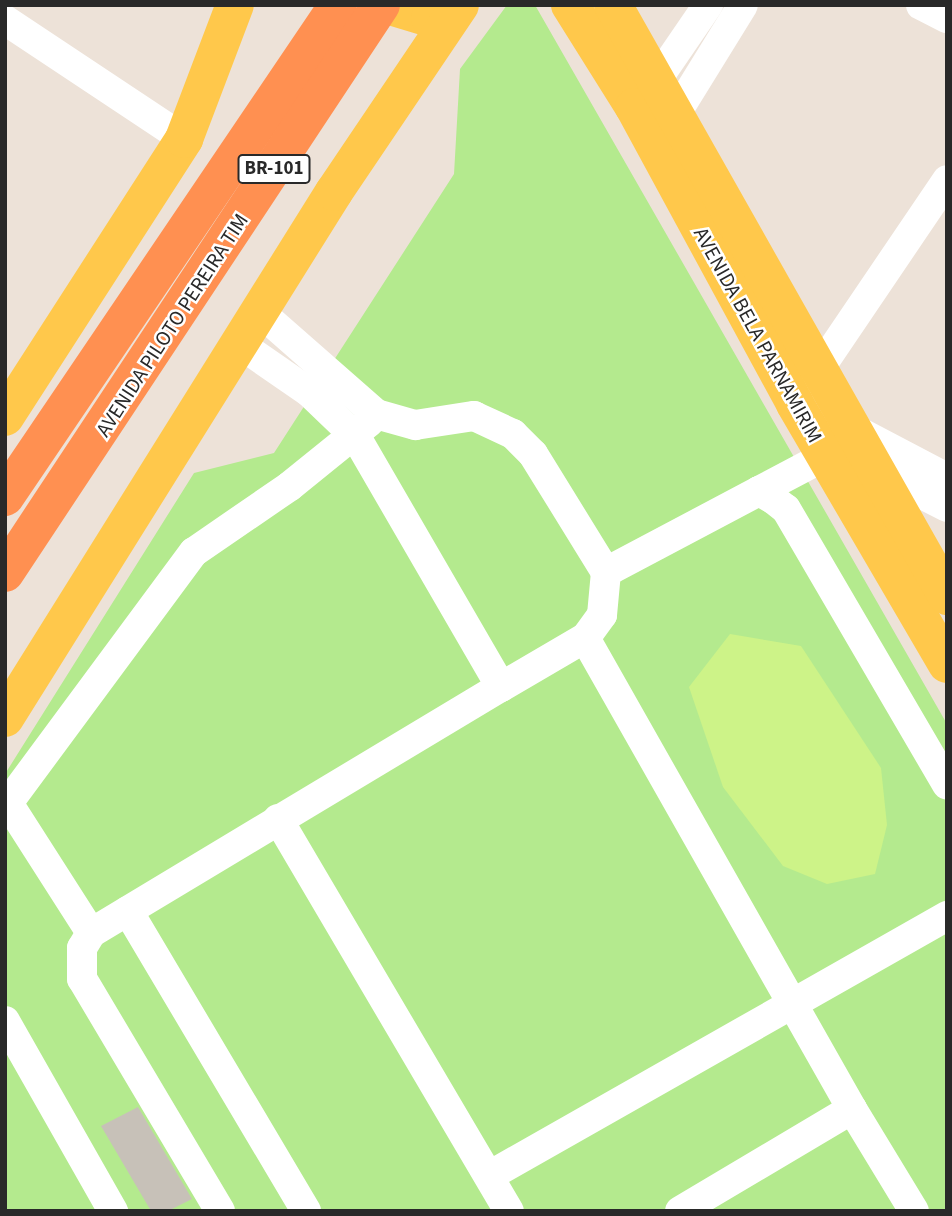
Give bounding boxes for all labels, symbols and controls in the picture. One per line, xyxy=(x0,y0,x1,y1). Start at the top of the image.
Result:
road number: BR-101 xyxy=(237,154,311,184)
street label: AVENIDA PILOTO PEREIRA TIM xyxy=(90,209,254,441)
street label: AVENIDA BELA PARNAMIRIM xyxy=(688,223,828,447)

